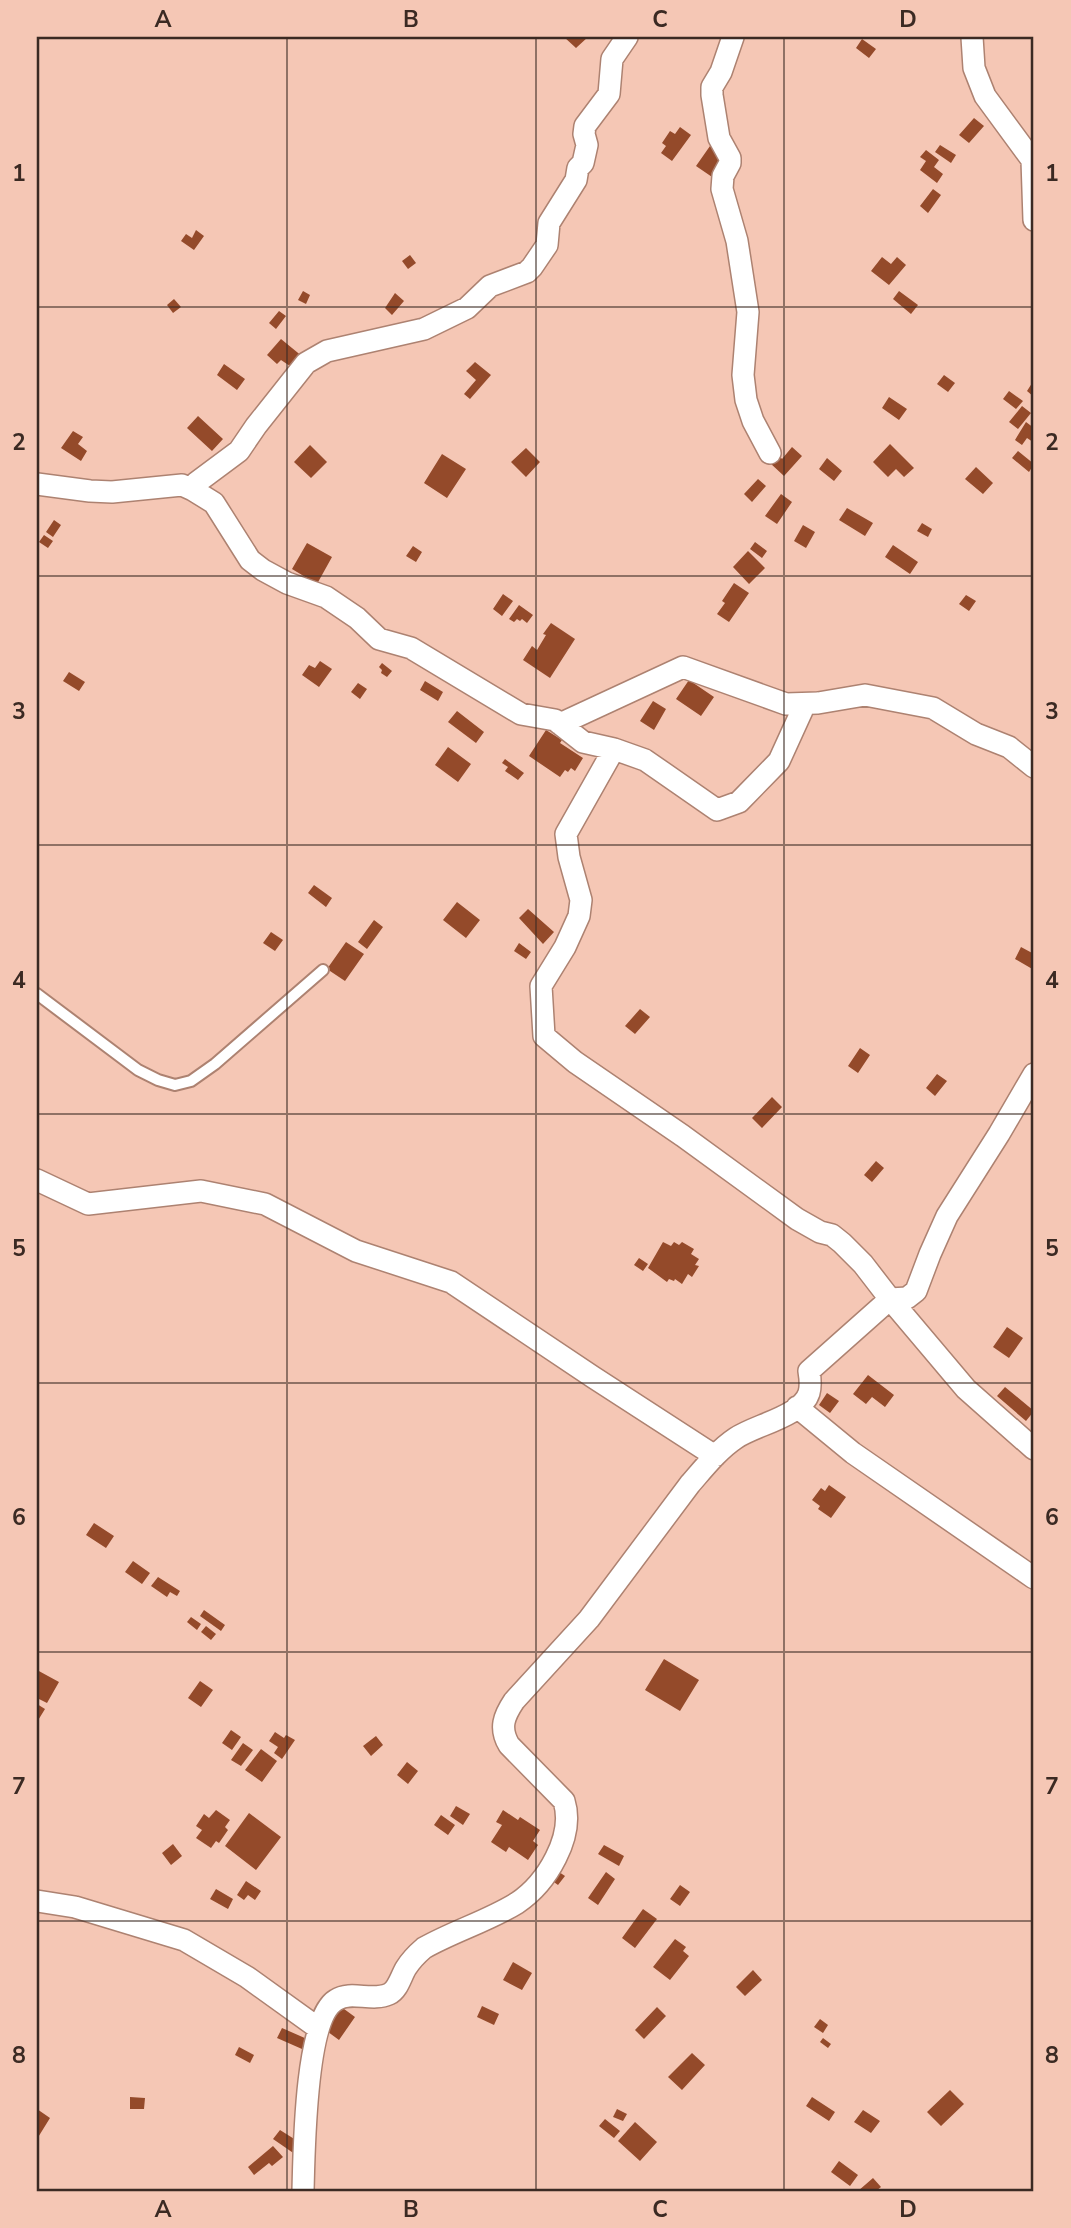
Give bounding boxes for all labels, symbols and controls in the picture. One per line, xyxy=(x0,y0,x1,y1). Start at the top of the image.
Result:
text: A xyxy=(154,4,172,35)
text: B xyxy=(403,4,419,35)
text: C xyxy=(652,4,668,35)
text: D xyxy=(899,4,917,35)
text: 1 xyxy=(12,158,26,189)
text: 1 xyxy=(1045,158,1059,189)
text: 2 xyxy=(12,427,26,458)
text: 2 xyxy=(1045,427,1059,458)
text: 3 xyxy=(12,696,26,727)
text: 3 xyxy=(1045,696,1059,727)
text: 4 xyxy=(12,965,26,996)
text: 4 xyxy=(1045,965,1059,996)
text: 5 xyxy=(12,1233,26,1264)
text: 5 xyxy=(1045,1233,1059,1264)
text: 6 xyxy=(12,1502,26,1533)
text: 6 xyxy=(1045,1502,1059,1533)
text: 7 xyxy=(12,1771,26,1802)
text: 7 xyxy=(1045,1771,1059,1802)
text: 8 xyxy=(12,2040,26,2071)
text: 8 xyxy=(1045,2040,1059,2071)
text: A xyxy=(154,2194,172,2225)
text: B xyxy=(403,2194,419,2225)
text: C xyxy=(652,2194,668,2225)
text: D xyxy=(899,2194,917,2225)

